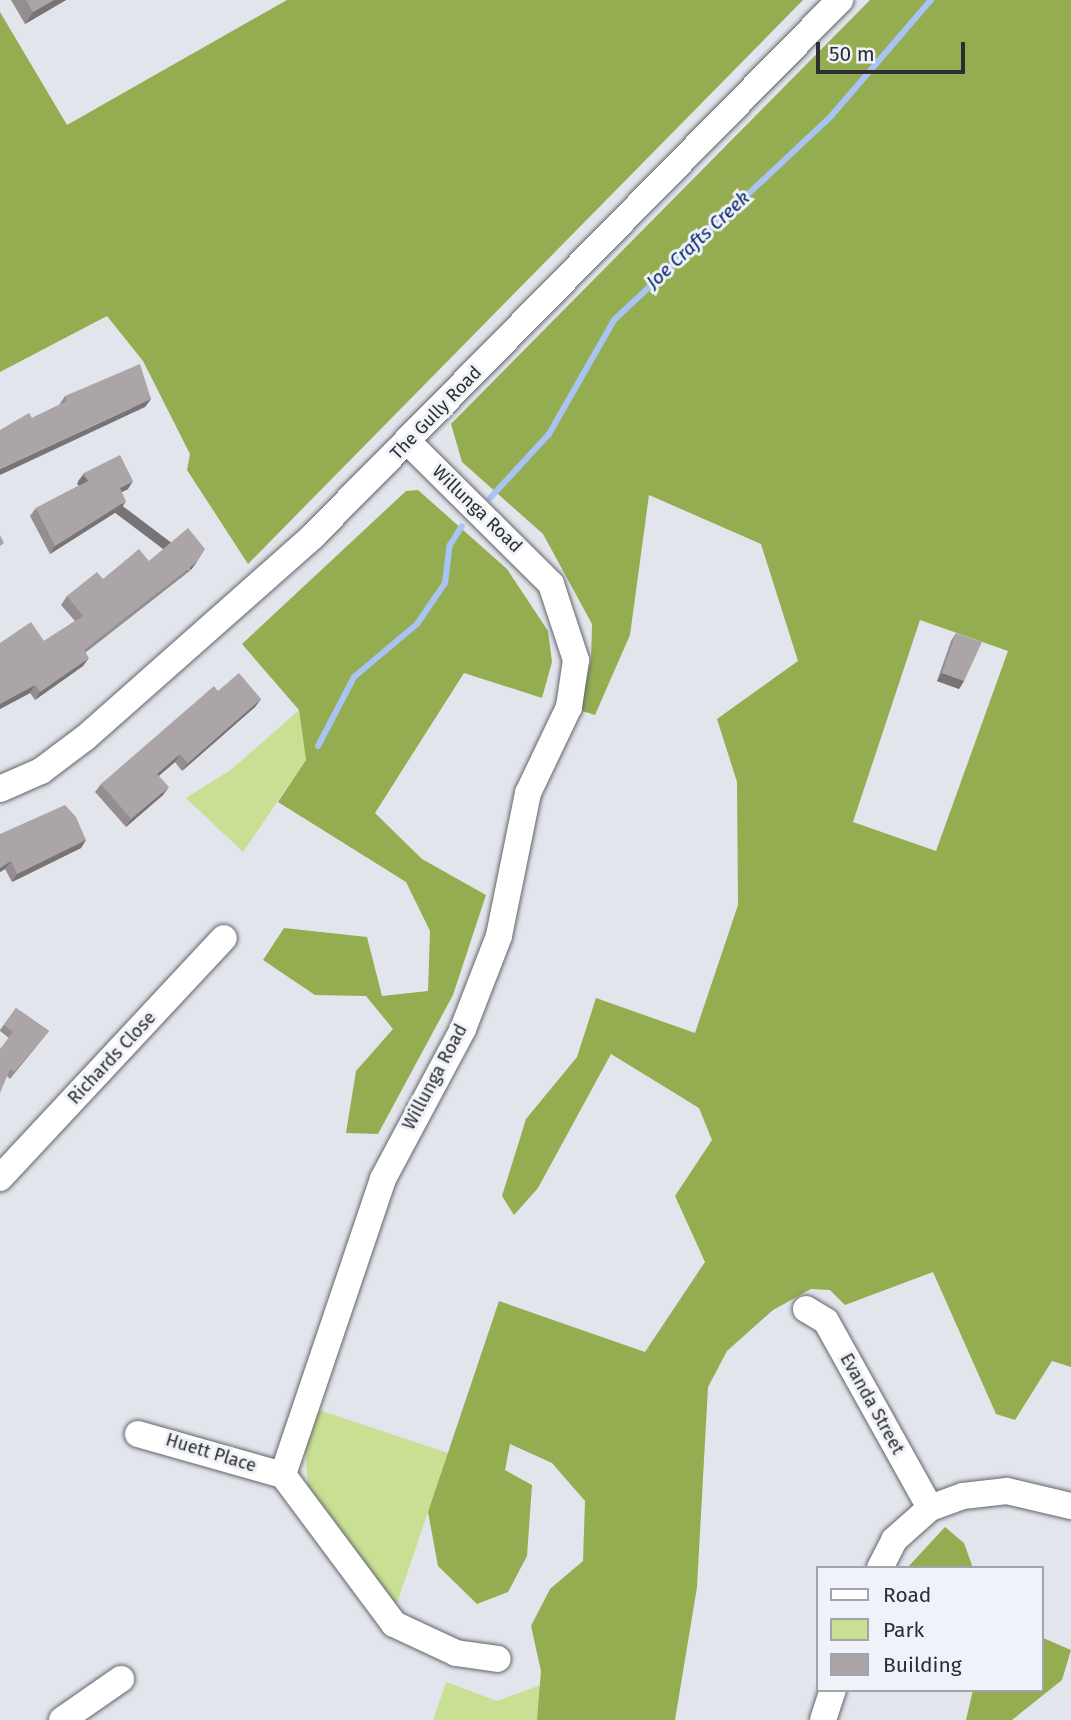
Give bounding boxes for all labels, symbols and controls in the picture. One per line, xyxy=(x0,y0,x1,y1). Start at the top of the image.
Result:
scale bar xyxy=(819,28,968,72)
text: 50 m xyxy=(829,41,875,67)
water label: Joe Crafts Creek xyxy=(642,186,754,294)
street label: The Gully Road xyxy=(386,362,486,464)
street label: Willunga Road xyxy=(428,461,526,557)
street label: Richards Close xyxy=(63,1007,161,1109)
street label: Willunga Road xyxy=(398,1020,472,1134)
street label: Evanda Street xyxy=(835,1350,909,1458)
street label: Huett Place xyxy=(163,1429,259,1477)
legend xyxy=(816,1566,1043,1692)
text: Road xyxy=(883,1582,931,1608)
text: Park xyxy=(883,1617,924,1643)
text: Building xyxy=(883,1652,962,1678)

